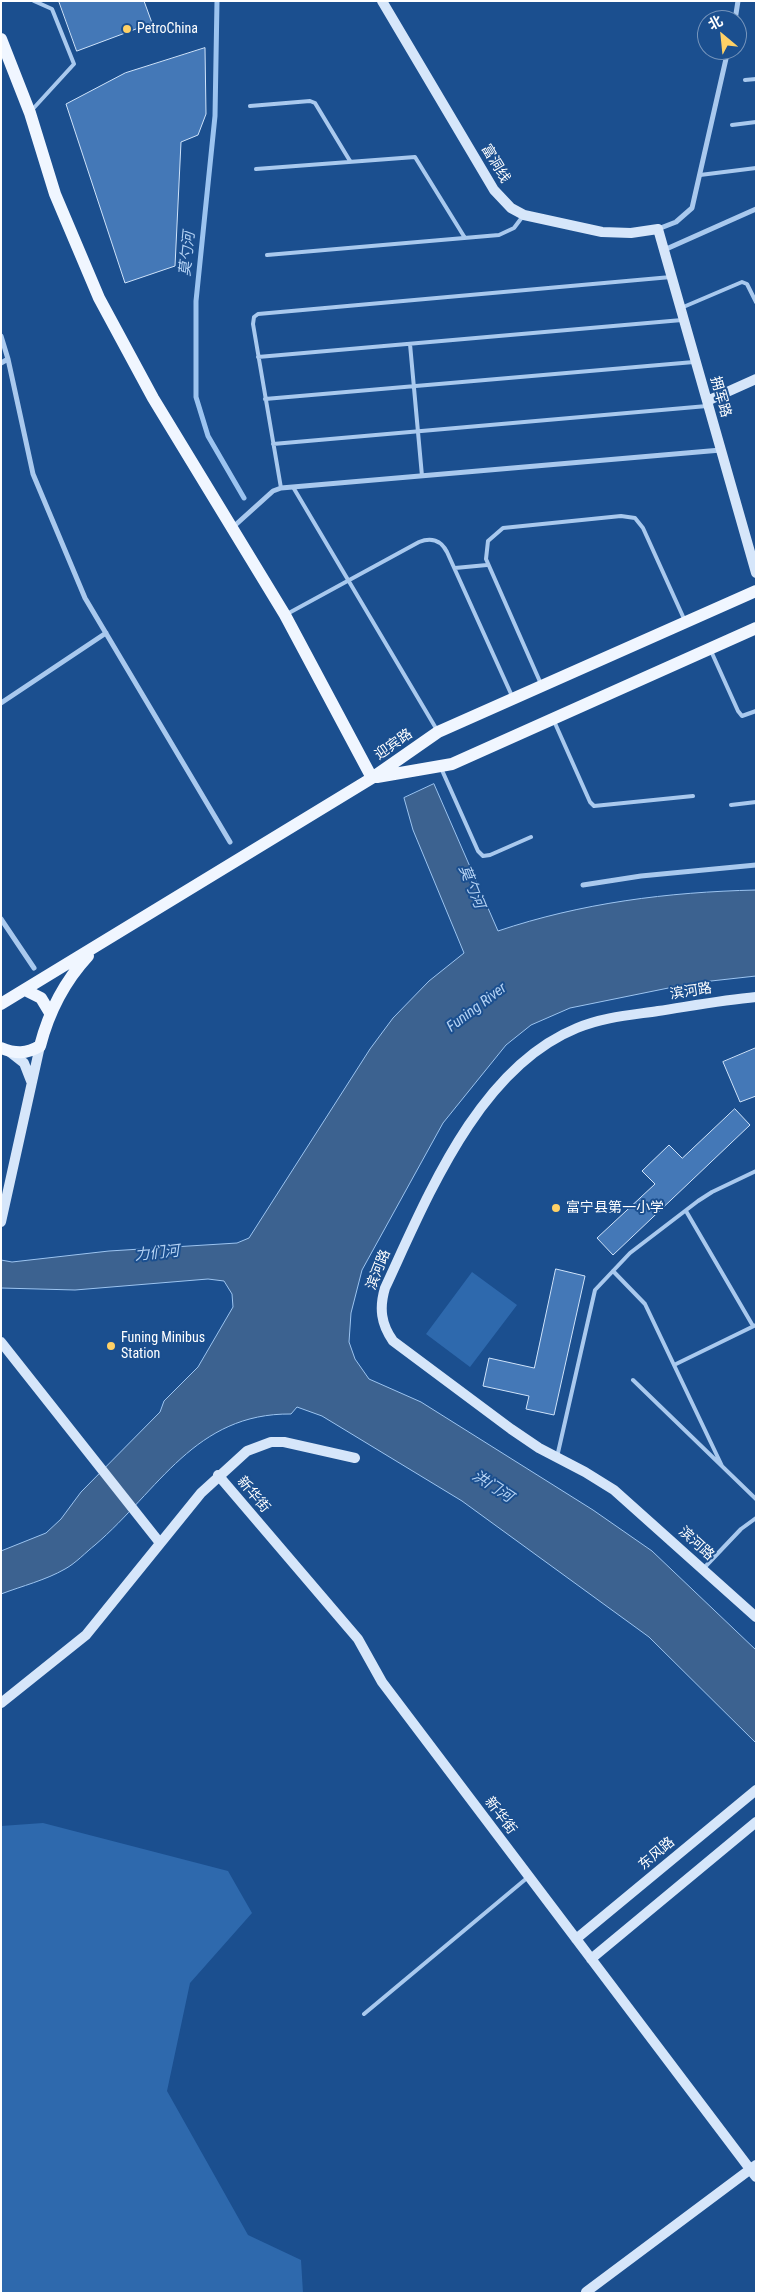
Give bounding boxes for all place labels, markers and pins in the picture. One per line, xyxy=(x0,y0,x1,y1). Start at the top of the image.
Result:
place label: PetroChina xyxy=(137,21,198,37)
marker: PetroChina xyxy=(121,23,133,35)
place label: 富宁县第一小学 xyxy=(566,1200,664,1216)
marker: 富宁县第一小学 xyxy=(550,1202,562,1214)
place label: Funing Minibus Station xyxy=(121,1330,205,1362)
marker: Funing Minibus Station xyxy=(105,1340,117,1352)

